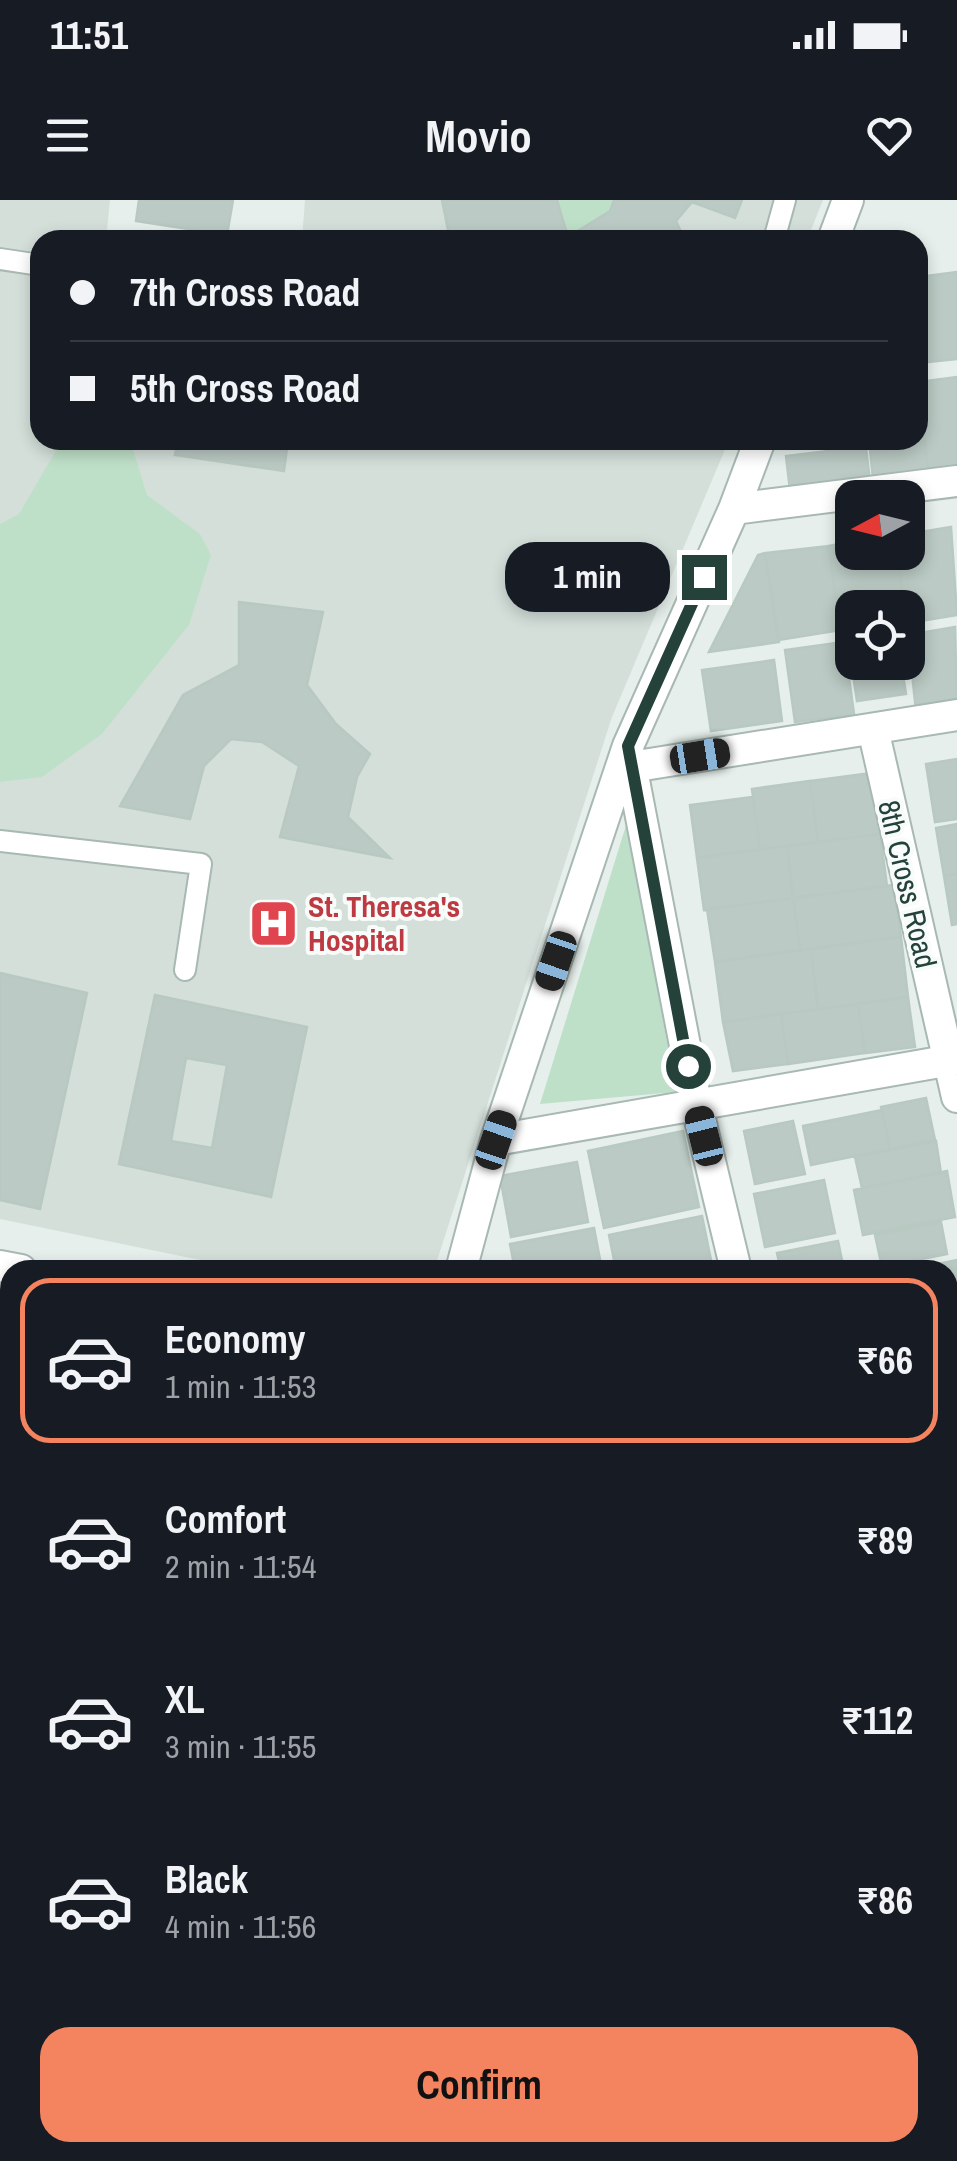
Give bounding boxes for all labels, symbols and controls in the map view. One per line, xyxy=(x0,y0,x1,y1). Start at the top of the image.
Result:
text: 11:51 xyxy=(50,10,128,61)
text: Movio xyxy=(425,105,532,166)
icon: menu xyxy=(40,108,95,163)
icon: heart xyxy=(862,108,917,163)
text: 7th Cross Road xyxy=(130,267,360,318)
text: 5th Cross Road xyxy=(130,363,360,414)
north arrow xyxy=(835,480,925,570)
map controls xyxy=(835,480,925,680)
callout: 1 min xyxy=(504,542,669,612)
text: 1 min xyxy=(553,555,622,598)
route end xyxy=(682,555,727,600)
button: locate xyxy=(835,590,925,680)
car xyxy=(668,736,732,776)
street label: 8th Cross Road xyxy=(869,796,947,972)
place label: St. Theresa's Hospital xyxy=(308,886,460,960)
hospital icon: St. Theresa's Hospital xyxy=(247,897,299,949)
car xyxy=(532,928,580,994)
route start xyxy=(666,1044,711,1089)
car xyxy=(682,1103,726,1169)
car xyxy=(472,1107,520,1173)
text: Economy xyxy=(165,1314,305,1365)
icon: car xyxy=(45,1316,135,1406)
text: ₹66 xyxy=(856,1335,913,1386)
text: 1 min · 11:53 xyxy=(165,1365,316,1408)
text: Comfort xyxy=(165,1494,286,1545)
icon: car xyxy=(45,1496,135,1586)
text: ₹89 xyxy=(856,1515,913,1566)
text: 2 min · 11:54 xyxy=(165,1545,316,1588)
text: XL xyxy=(165,1674,205,1725)
icon: car xyxy=(45,1676,135,1766)
text: ₹112 xyxy=(841,1695,913,1746)
text: 3 min · 11:55 xyxy=(165,1725,316,1768)
text: Black xyxy=(165,1854,248,1905)
icon: car xyxy=(45,1856,135,1946)
text: ₹86 xyxy=(856,1875,913,1926)
text: 4 min · 11:56 xyxy=(165,1905,316,1948)
button: Confirm xyxy=(40,2027,918,2142)

